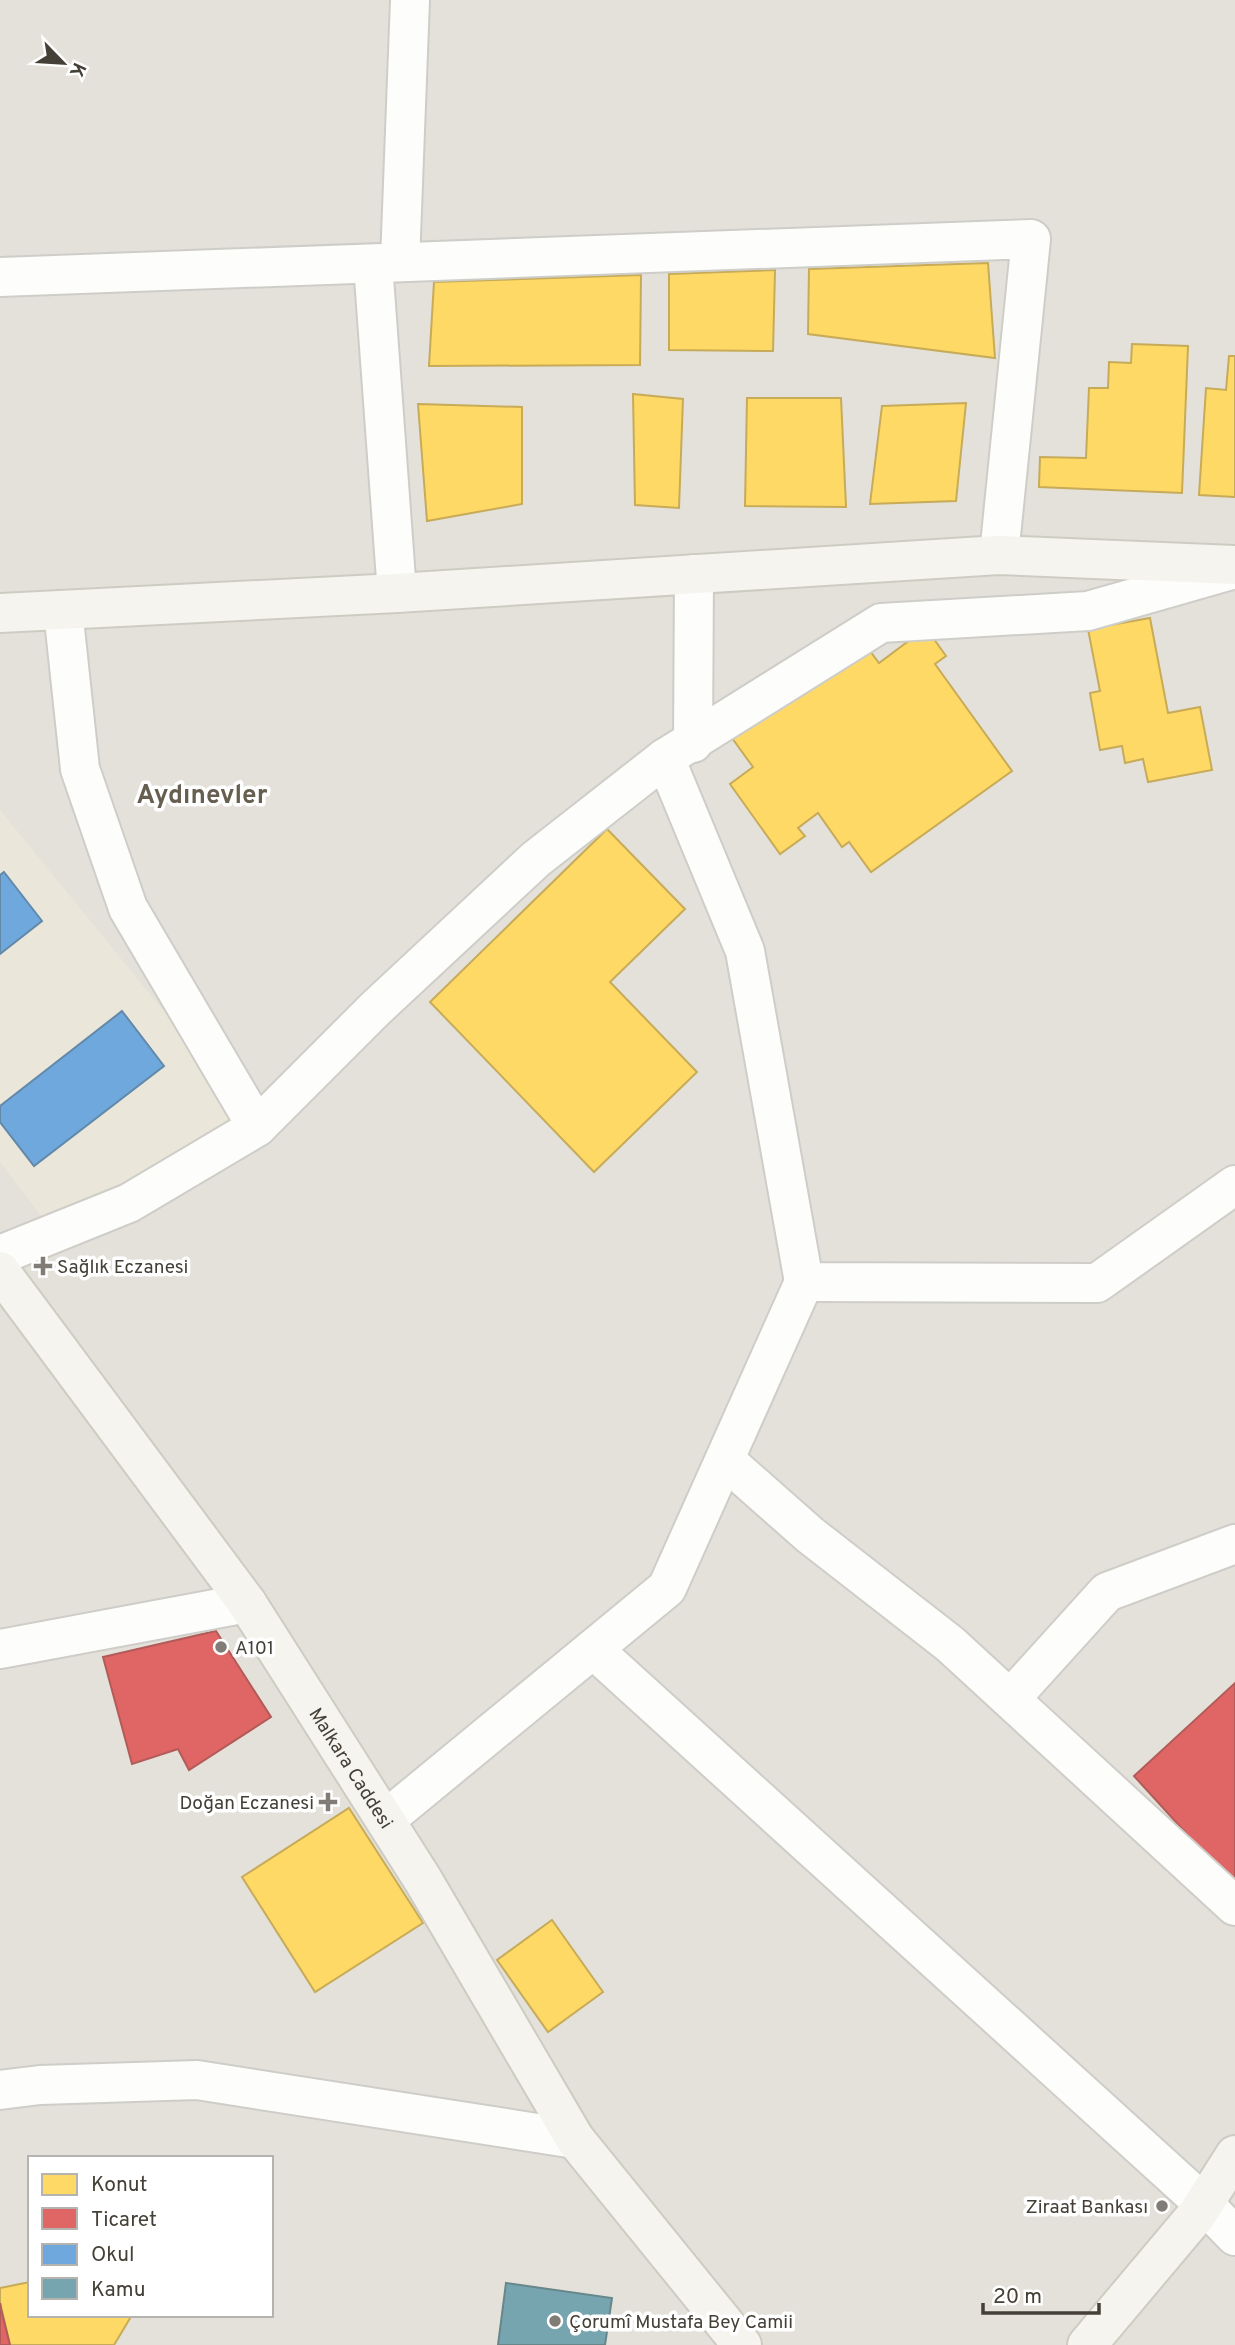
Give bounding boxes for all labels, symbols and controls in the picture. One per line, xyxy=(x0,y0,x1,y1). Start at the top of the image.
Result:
north arrow xyxy=(28,28,98,98)
text: K xyxy=(63,58,90,81)
district label: Aydınevler xyxy=(137,780,268,813)
place label: Sağlık Eczanesi xyxy=(57,1256,188,1280)
marker: Sağlık Eczanesi xyxy=(35,1258,51,1274)
place label: A101 xyxy=(235,1637,274,1661)
marker: A101 xyxy=(213,1639,229,1655)
street label: Malkara Caddesi xyxy=(303,1704,397,1834)
place label: Doğan Eczanesi xyxy=(180,1792,314,1816)
marker: Doğan Eczanesi xyxy=(320,1794,336,1810)
legend xyxy=(28,2156,273,2317)
text: Konut xyxy=(91,2172,148,2199)
place label: Ziraat Bankası xyxy=(1025,2196,1148,2220)
marker: Ziraat Bankası xyxy=(1154,2198,1170,2214)
text: Ticaret xyxy=(91,2207,157,2234)
text: Okul xyxy=(91,2242,135,2269)
scale bar xyxy=(983,2272,1098,2316)
text: Kamu xyxy=(91,2277,145,2304)
text: 20 m xyxy=(993,2284,1042,2311)
place label: Çorumî Mustafa Bey Camii xyxy=(569,2311,793,2335)
marker: Çorumî Mustafa Bey Camii xyxy=(547,2313,563,2329)

